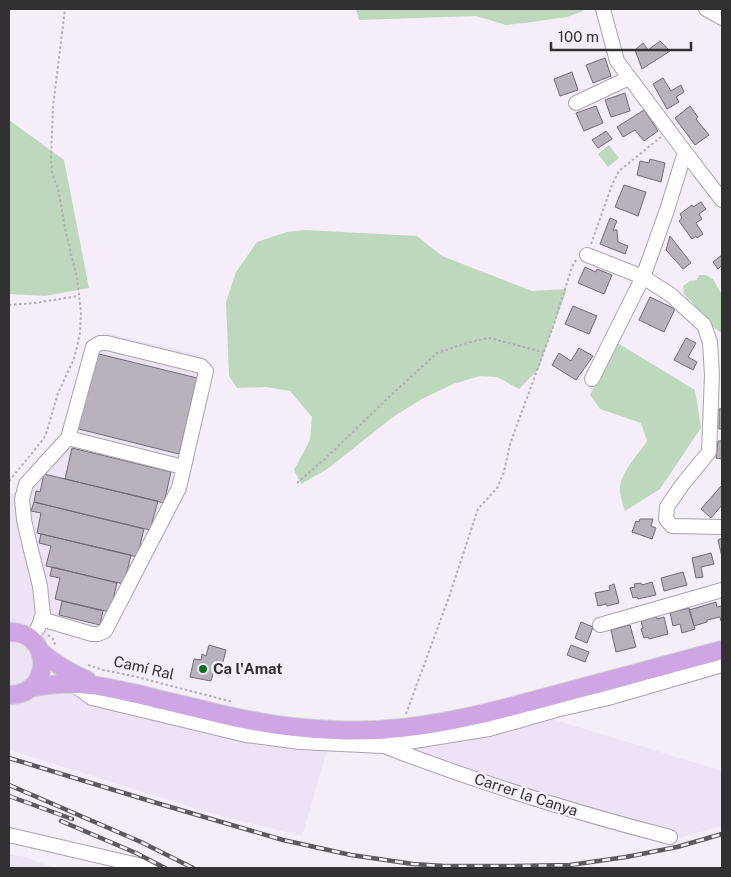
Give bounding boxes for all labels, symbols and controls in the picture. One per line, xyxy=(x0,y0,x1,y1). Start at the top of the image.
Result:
scale bar xyxy=(551,20,691,52)
text: 100 m xyxy=(558,28,599,45)
street label: Camí Ral xyxy=(112,652,176,683)
place label: Ca l'Amat xyxy=(213,660,283,677)
marker: Ca l'Amat xyxy=(197,663,209,675)
street label: Carrer la Canya xyxy=(472,770,580,819)

